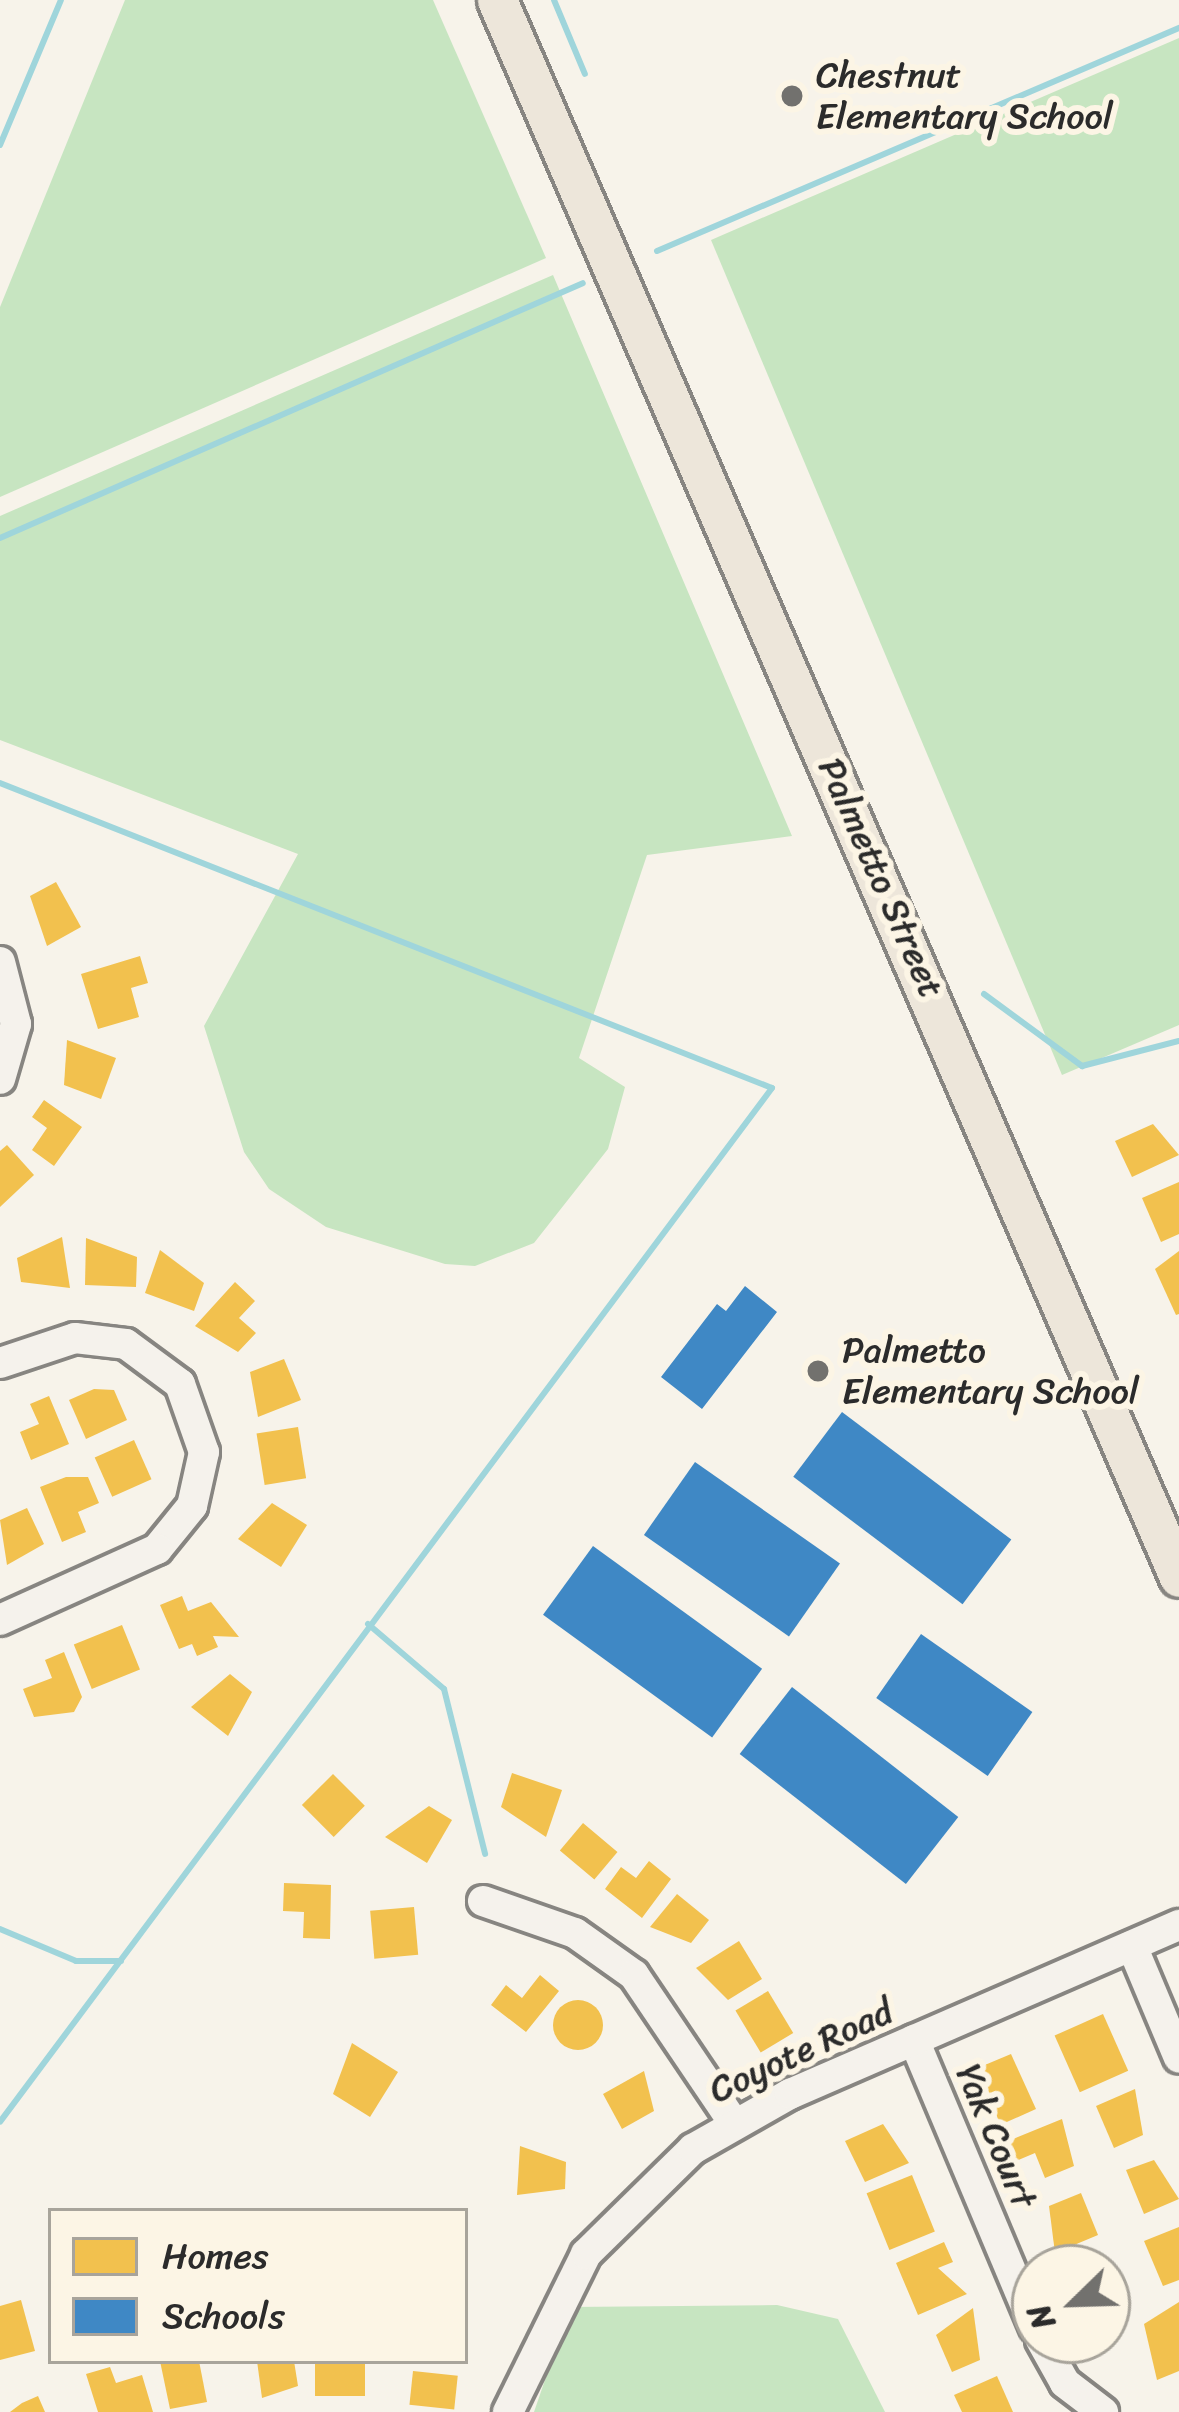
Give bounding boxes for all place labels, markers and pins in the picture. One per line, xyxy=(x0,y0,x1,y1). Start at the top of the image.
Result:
place label: Chestnut Elementary School xyxy=(816,53,1113,138)
marker: Chestnut Elementary School xyxy=(779,83,805,109)
place label: Palmetto Elementary School xyxy=(842,1328,1139,1413)
marker: Palmetto Elementary School xyxy=(805,1358,831,1384)

